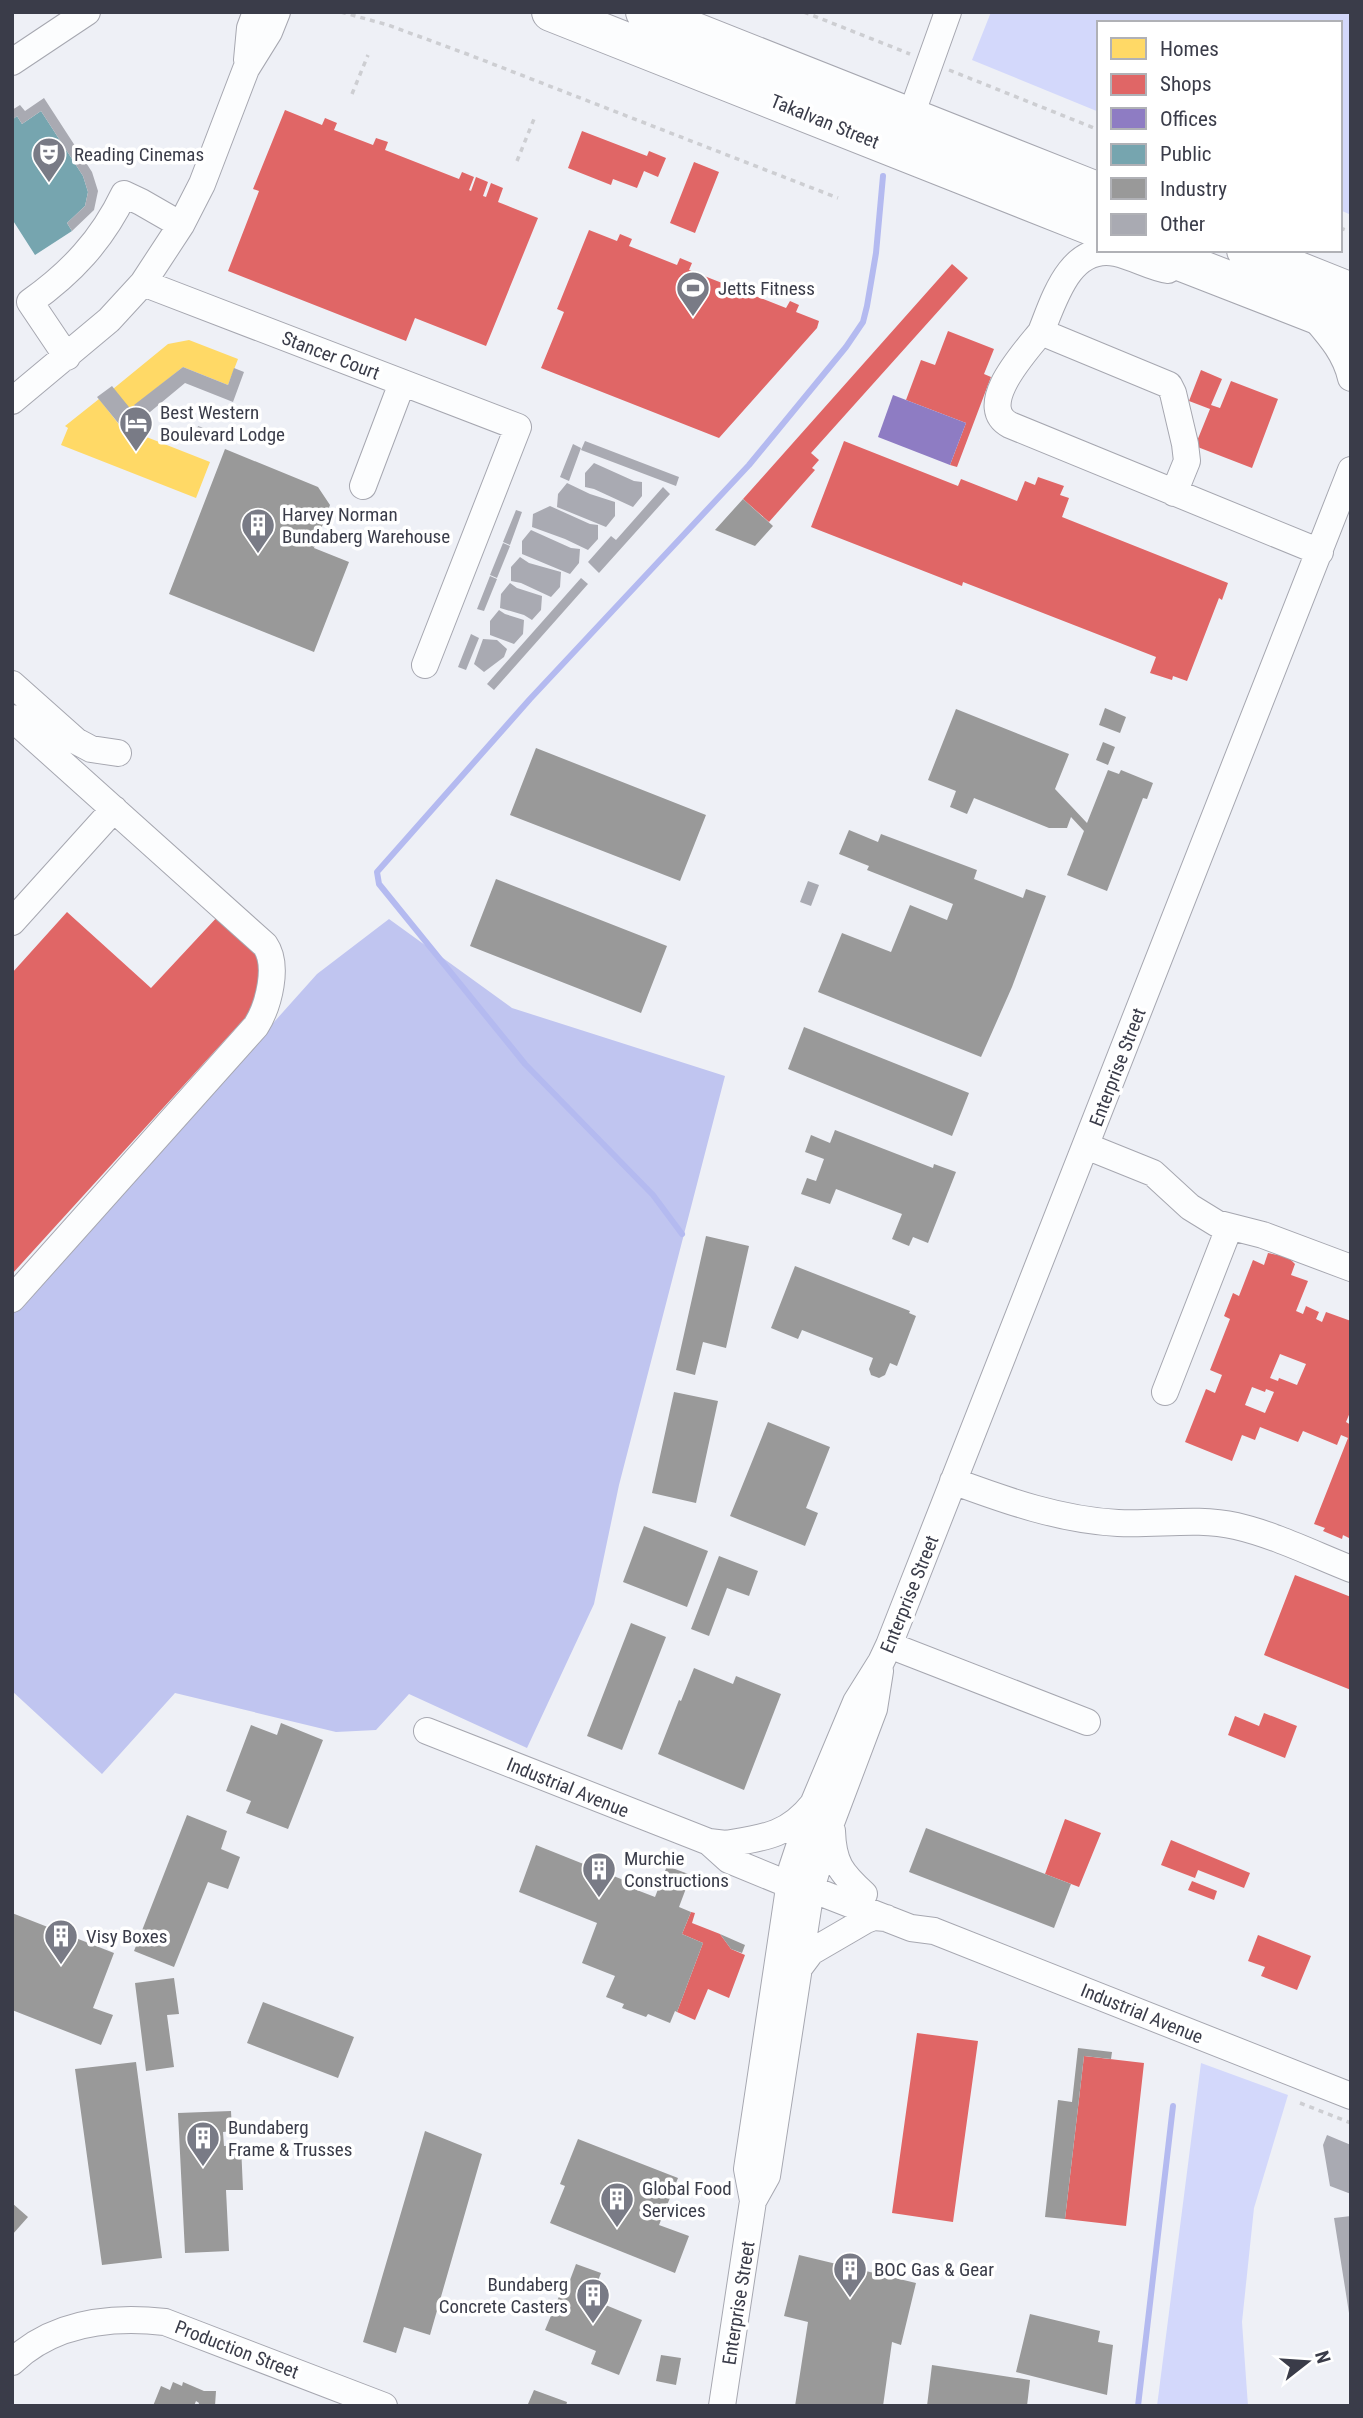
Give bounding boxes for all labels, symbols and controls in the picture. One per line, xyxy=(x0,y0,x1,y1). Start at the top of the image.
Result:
legend xyxy=(1097,21,1342,252)
text: Homes xyxy=(1160,37,1219,61)
text: Shops xyxy=(1160,72,1212,96)
street label: Takalvan Street xyxy=(767,89,883,154)
text: Offices xyxy=(1160,107,1217,131)
theatre icon: Reading Cinemas xyxy=(30,135,68,184)
text: Public xyxy=(1160,142,1212,166)
place label: Reading Cinemas xyxy=(74,143,204,166)
text: Industry xyxy=(1160,177,1227,201)
text: Other xyxy=(1160,212,1205,236)
sports icon: Jetts Fitness xyxy=(674,269,712,318)
place label: Jetts Fitness xyxy=(718,277,815,300)
street label: Stancer Court xyxy=(279,326,383,385)
place label: Best Western Boulevard Lodge xyxy=(160,401,285,446)
hotel icon: Best Western Boulevard Lodge xyxy=(117,404,155,453)
place label: Harvey Norman Bundaberg Warehouse xyxy=(282,503,450,548)
building icon: Harvey Norman Bundaberg Warehouse xyxy=(239,506,277,555)
street label: Enterprise Street xyxy=(1084,1005,1151,1130)
street label: Enterprise Street xyxy=(875,1532,944,1656)
street label: Industrial Avenue xyxy=(503,1753,632,1822)
place label: Murchie Constructions xyxy=(624,1847,729,1892)
building icon: Murchie Constructions xyxy=(580,1850,618,1899)
building icon: Visy Boxes xyxy=(42,1917,80,1966)
place label: Visy Boxes xyxy=(86,1925,167,1948)
street label: Industrial Avenue xyxy=(1077,1979,1206,2048)
place label: Bundaberg Frame & Trusses xyxy=(228,2116,352,2161)
building icon: Bundaberg Frame & Trusses xyxy=(184,2119,222,2168)
place label: Global Food Services xyxy=(642,2177,732,2222)
building icon: Global Food Services xyxy=(598,2180,636,2229)
street label: Enterprise Street xyxy=(717,2240,760,2367)
building icon: BOC Gas & Gear xyxy=(831,2250,869,2299)
place label: BOC Gas & Gear xyxy=(874,2258,994,2281)
place label: Bundaberg Concrete Casters xyxy=(439,2273,568,2318)
building icon: Bundaberg Concrete Casters xyxy=(574,2276,612,2325)
street label: Production Street xyxy=(172,2315,302,2384)
north arrow xyxy=(1272,2327,1342,2397)
text: N xyxy=(1310,2348,1335,2366)

